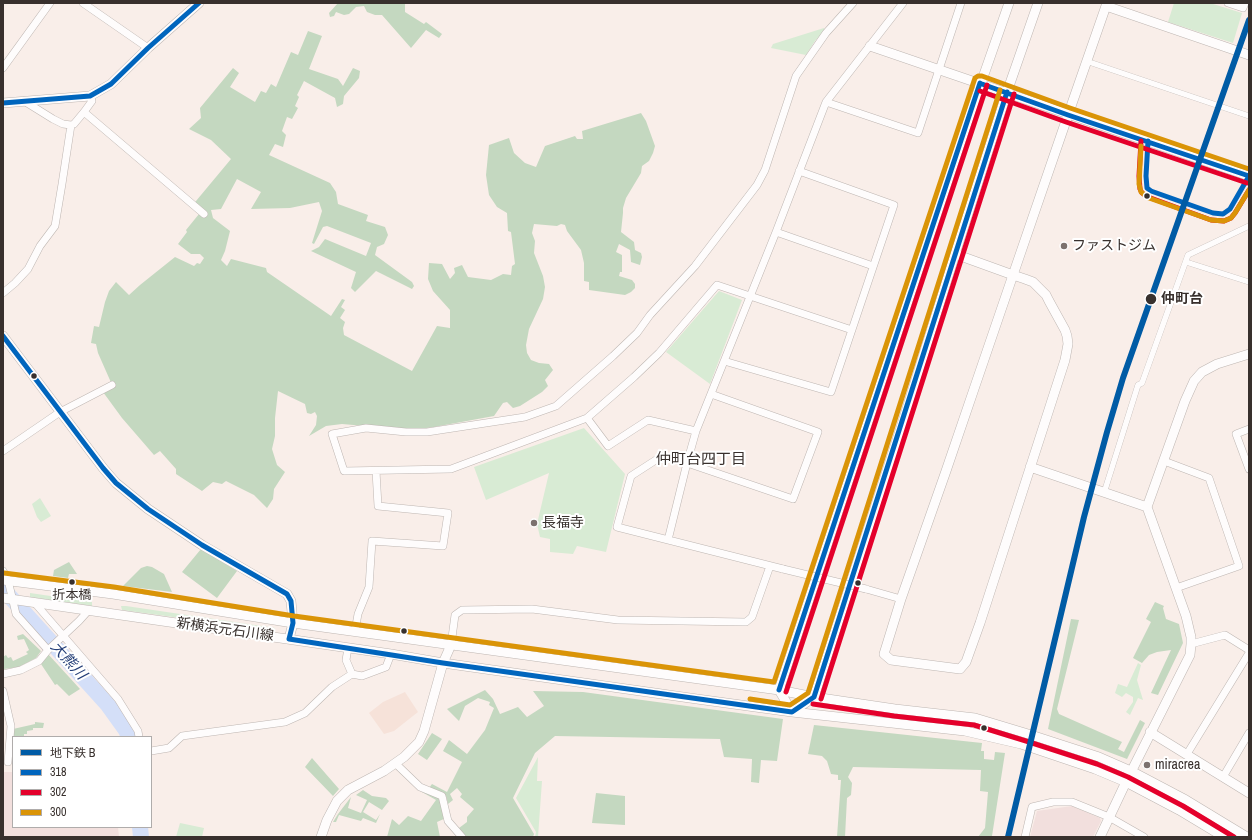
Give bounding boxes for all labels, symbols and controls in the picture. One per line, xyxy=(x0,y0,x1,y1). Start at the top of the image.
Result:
unlabelled marker xyxy=(1142,191,1152,201)
place label: ファストジム xyxy=(1072,238,1156,254)
marker: ファストジム xyxy=(1059,241,1069,251)
place label: 仲町台 xyxy=(1161,291,1203,307)
marker: 仲町台 xyxy=(1144,292,1158,306)
unlabelled marker xyxy=(29,371,39,381)
district label: 仲町台四丁目 xyxy=(656,451,746,469)
place label: 長福寺 xyxy=(542,515,584,531)
marker: 長福寺 xyxy=(529,518,539,528)
marker: 折本橋 xyxy=(67,577,77,587)
unlabelled marker xyxy=(853,578,863,588)
place label: 折本橋 xyxy=(53,588,91,604)
street label: 新横浜元石川線 xyxy=(175,615,275,645)
unlabelled marker xyxy=(399,626,409,636)
water label: 大熊川 xyxy=(46,638,90,684)
unlabelled marker xyxy=(979,723,989,733)
legend xyxy=(12,736,152,828)
text: 地下鉄 B xyxy=(50,745,95,761)
place label: miracrea xyxy=(1155,757,1200,773)
marker: miracrea xyxy=(1142,760,1152,770)
text: 318 xyxy=(50,764,66,780)
text: 302 xyxy=(50,784,66,800)
text: 300 xyxy=(50,804,66,820)

